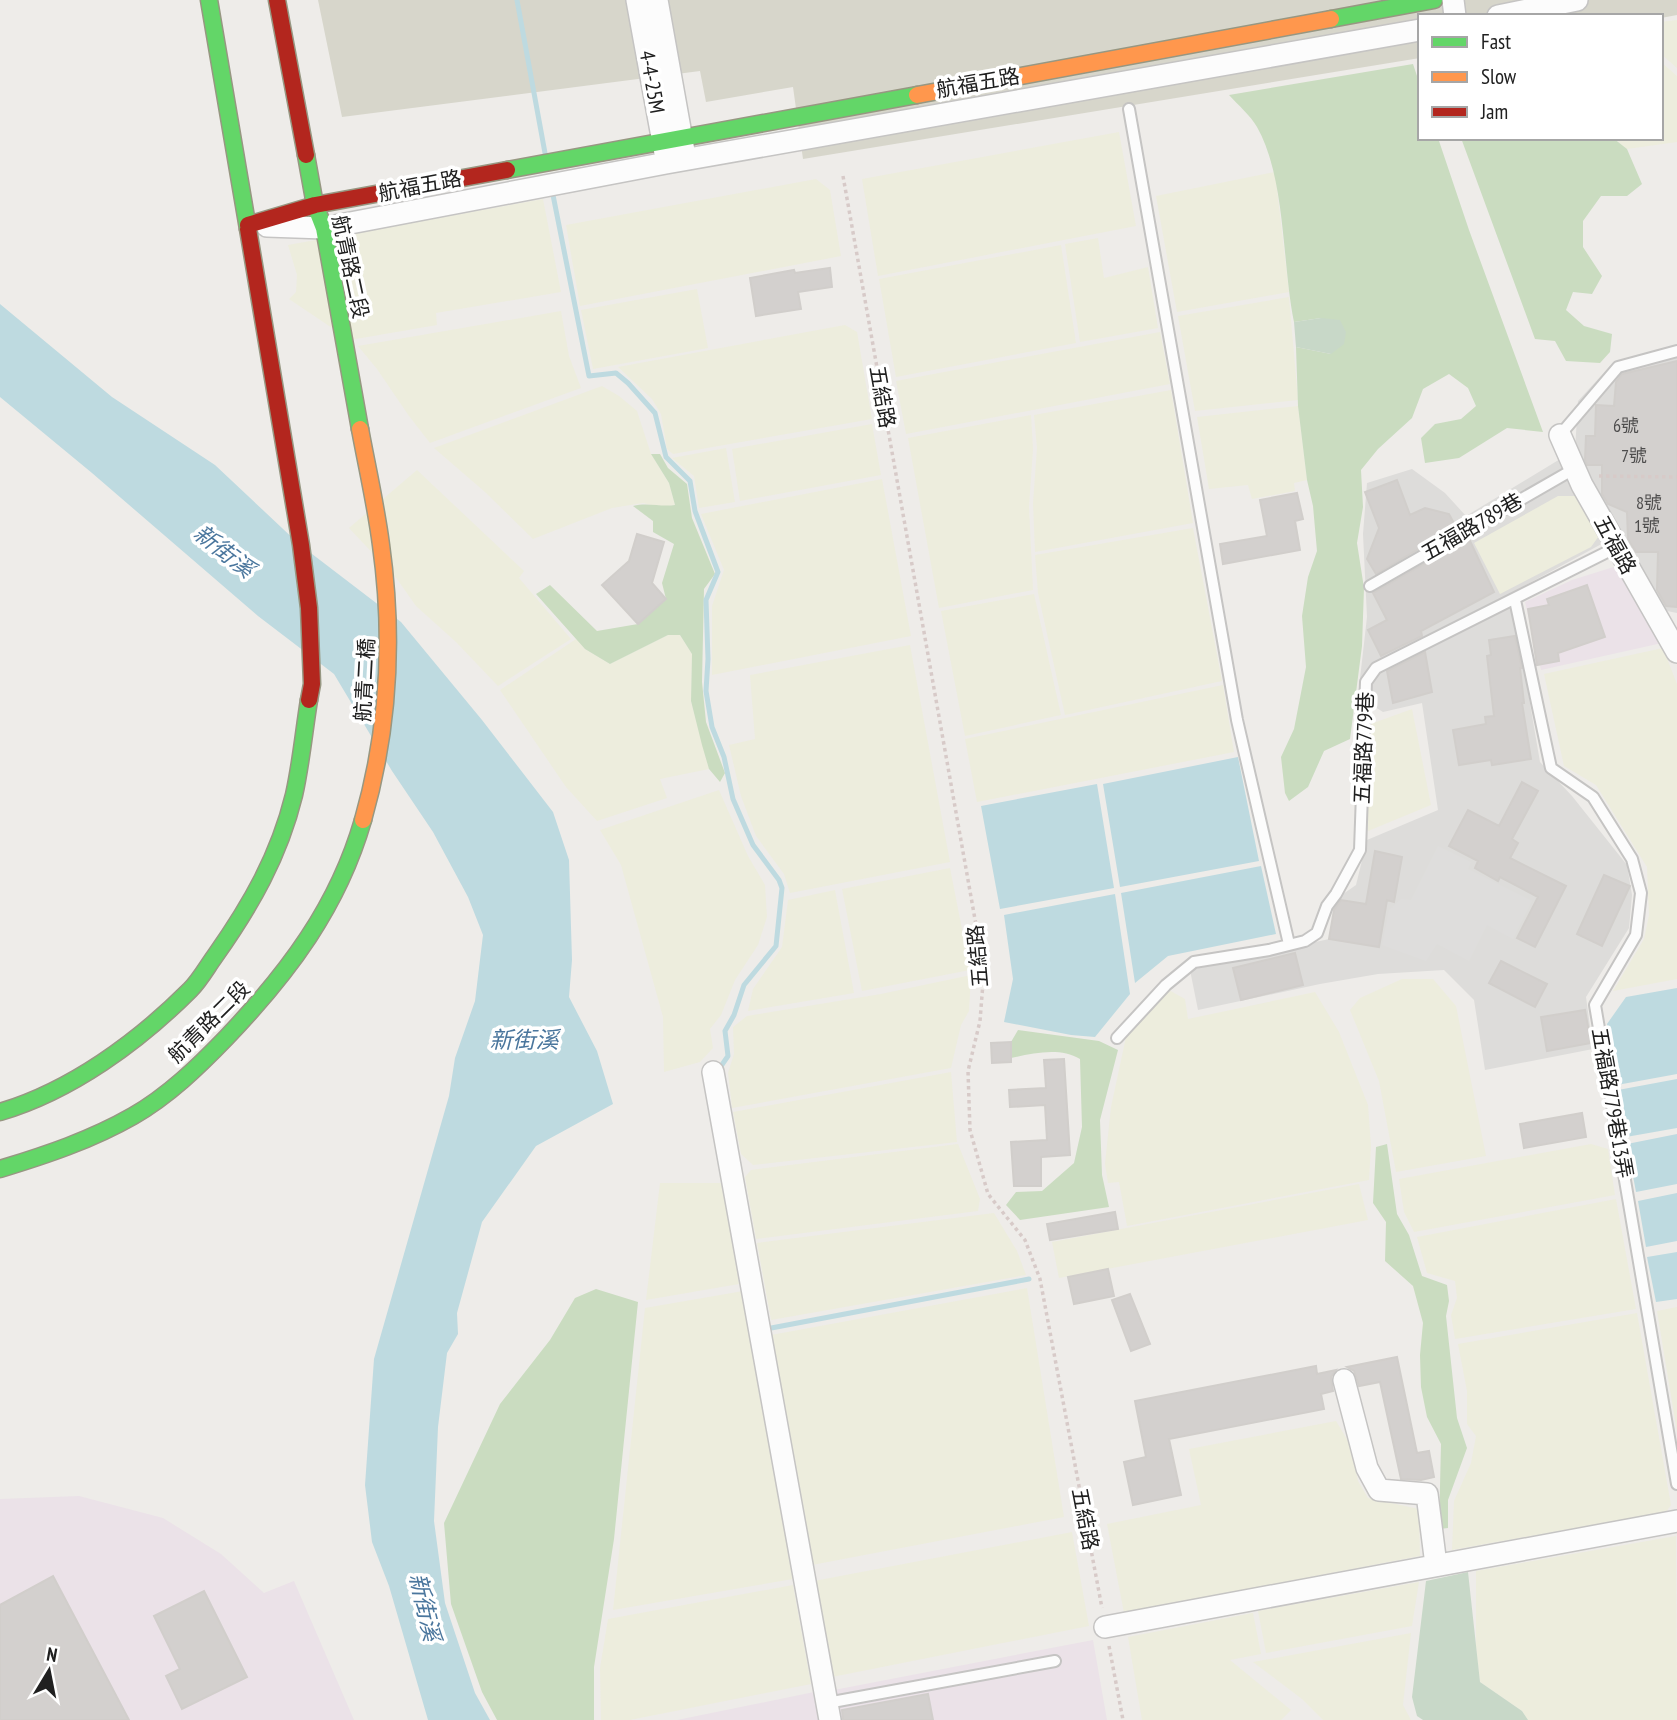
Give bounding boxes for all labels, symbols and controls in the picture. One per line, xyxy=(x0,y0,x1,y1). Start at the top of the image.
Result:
legend xyxy=(1418,14,1663,140)
text: Fast xyxy=(1481,28,1511,55)
street label: 4-4-25M xyxy=(634,48,671,115)
street label: 航福五路 xyxy=(934,62,1022,103)
text: Slow xyxy=(1481,63,1517,90)
text: Jam xyxy=(1480,98,1508,125)
street label: 航福五路 xyxy=(376,164,464,207)
street label: 航青路二段 xyxy=(326,213,375,321)
street label: 五結路 xyxy=(864,364,901,430)
house number: 6號 xyxy=(1613,414,1639,437)
house number: 7號 xyxy=(1621,444,1647,467)
street label: 五福路789巷 xyxy=(1416,487,1527,566)
house number: 8號 xyxy=(1636,491,1662,514)
street label: 五福路 xyxy=(1588,511,1643,579)
house number: 1號 xyxy=(1634,514,1660,537)
water label: 新街溪 xyxy=(188,518,263,585)
street label: 航青二橋 xyxy=(349,637,380,723)
street label: 五福路779巷 xyxy=(1348,691,1379,805)
street label: 五結路 xyxy=(961,923,994,989)
street label: 航青路二段 xyxy=(162,975,255,1068)
water label: 新街溪 xyxy=(490,1025,562,1054)
street label: 五福路779巷13弄 xyxy=(1586,1026,1639,1180)
street label: 五結路 xyxy=(1066,1485,1105,1552)
water label: 新街溪 xyxy=(404,1570,448,1647)
north arrow xyxy=(14,1636,84,1706)
text: N xyxy=(45,1642,59,1667)

